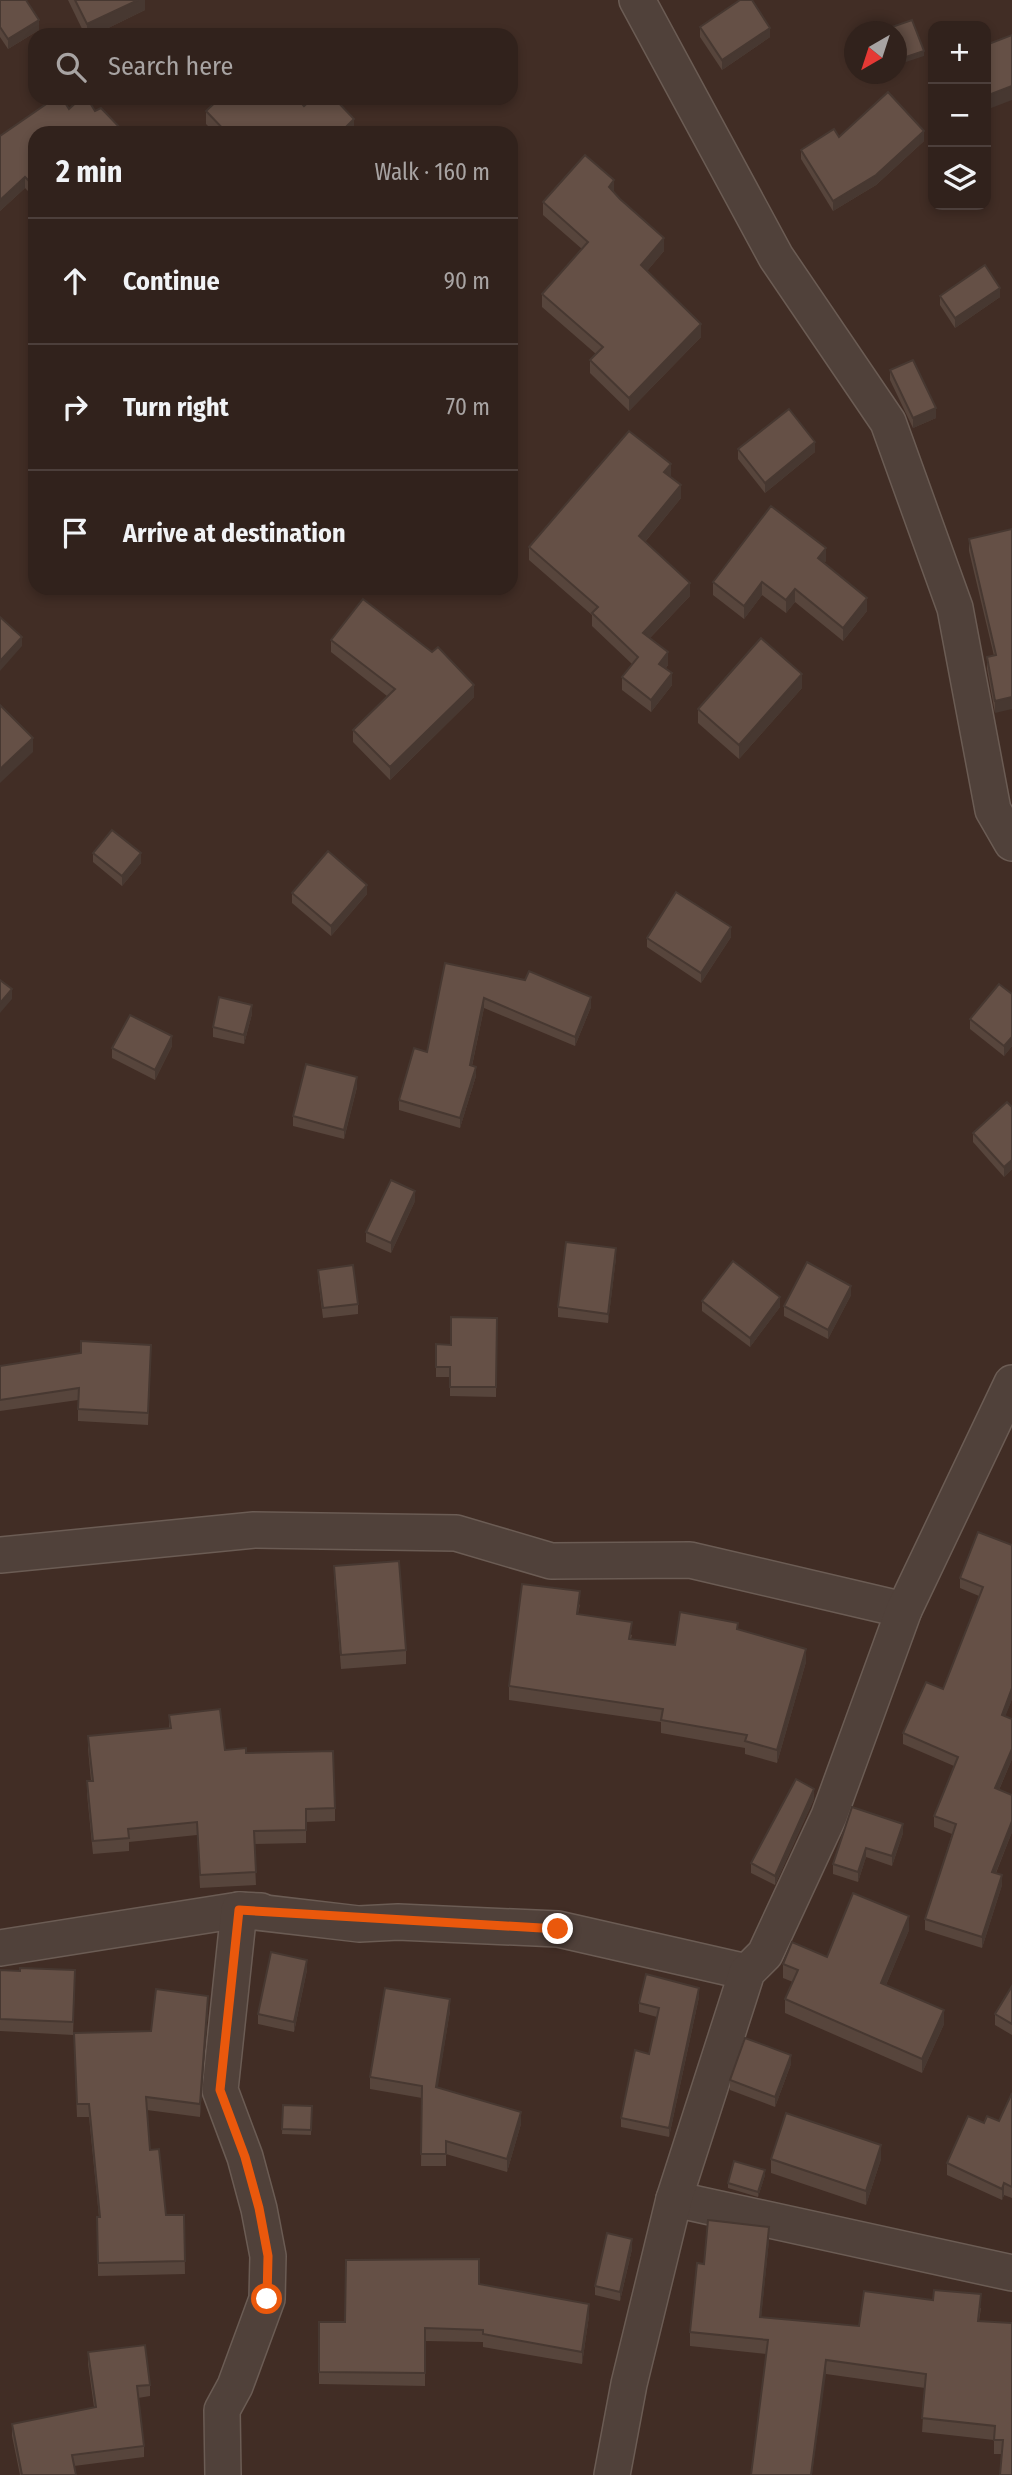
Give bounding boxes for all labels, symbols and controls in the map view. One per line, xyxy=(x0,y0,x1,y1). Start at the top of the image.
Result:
north arrow xyxy=(844,21,907,84)
map controls xyxy=(928,21,991,210)
button: + xyxy=(928,21,991,84)
search box xyxy=(28,28,518,105)
icon: search xyxy=(52,48,90,86)
text: Search here xyxy=(108,51,233,82)
button: − xyxy=(928,84,991,147)
button: layers xyxy=(928,147,991,210)
text: 2 min xyxy=(56,154,123,190)
text: Walk · 160 m xyxy=(374,158,490,186)
icon: ahead xyxy=(56,262,94,300)
text: Continue xyxy=(123,266,220,297)
text: 90 m xyxy=(444,267,490,295)
icon: right xyxy=(56,388,94,426)
text: Turn right xyxy=(123,392,229,423)
text: 70 m xyxy=(446,393,490,421)
icon: arrive xyxy=(56,514,94,552)
text: Arrive at destination xyxy=(123,518,346,549)
route end xyxy=(542,1913,573,1944)
route start xyxy=(251,2283,282,2314)

